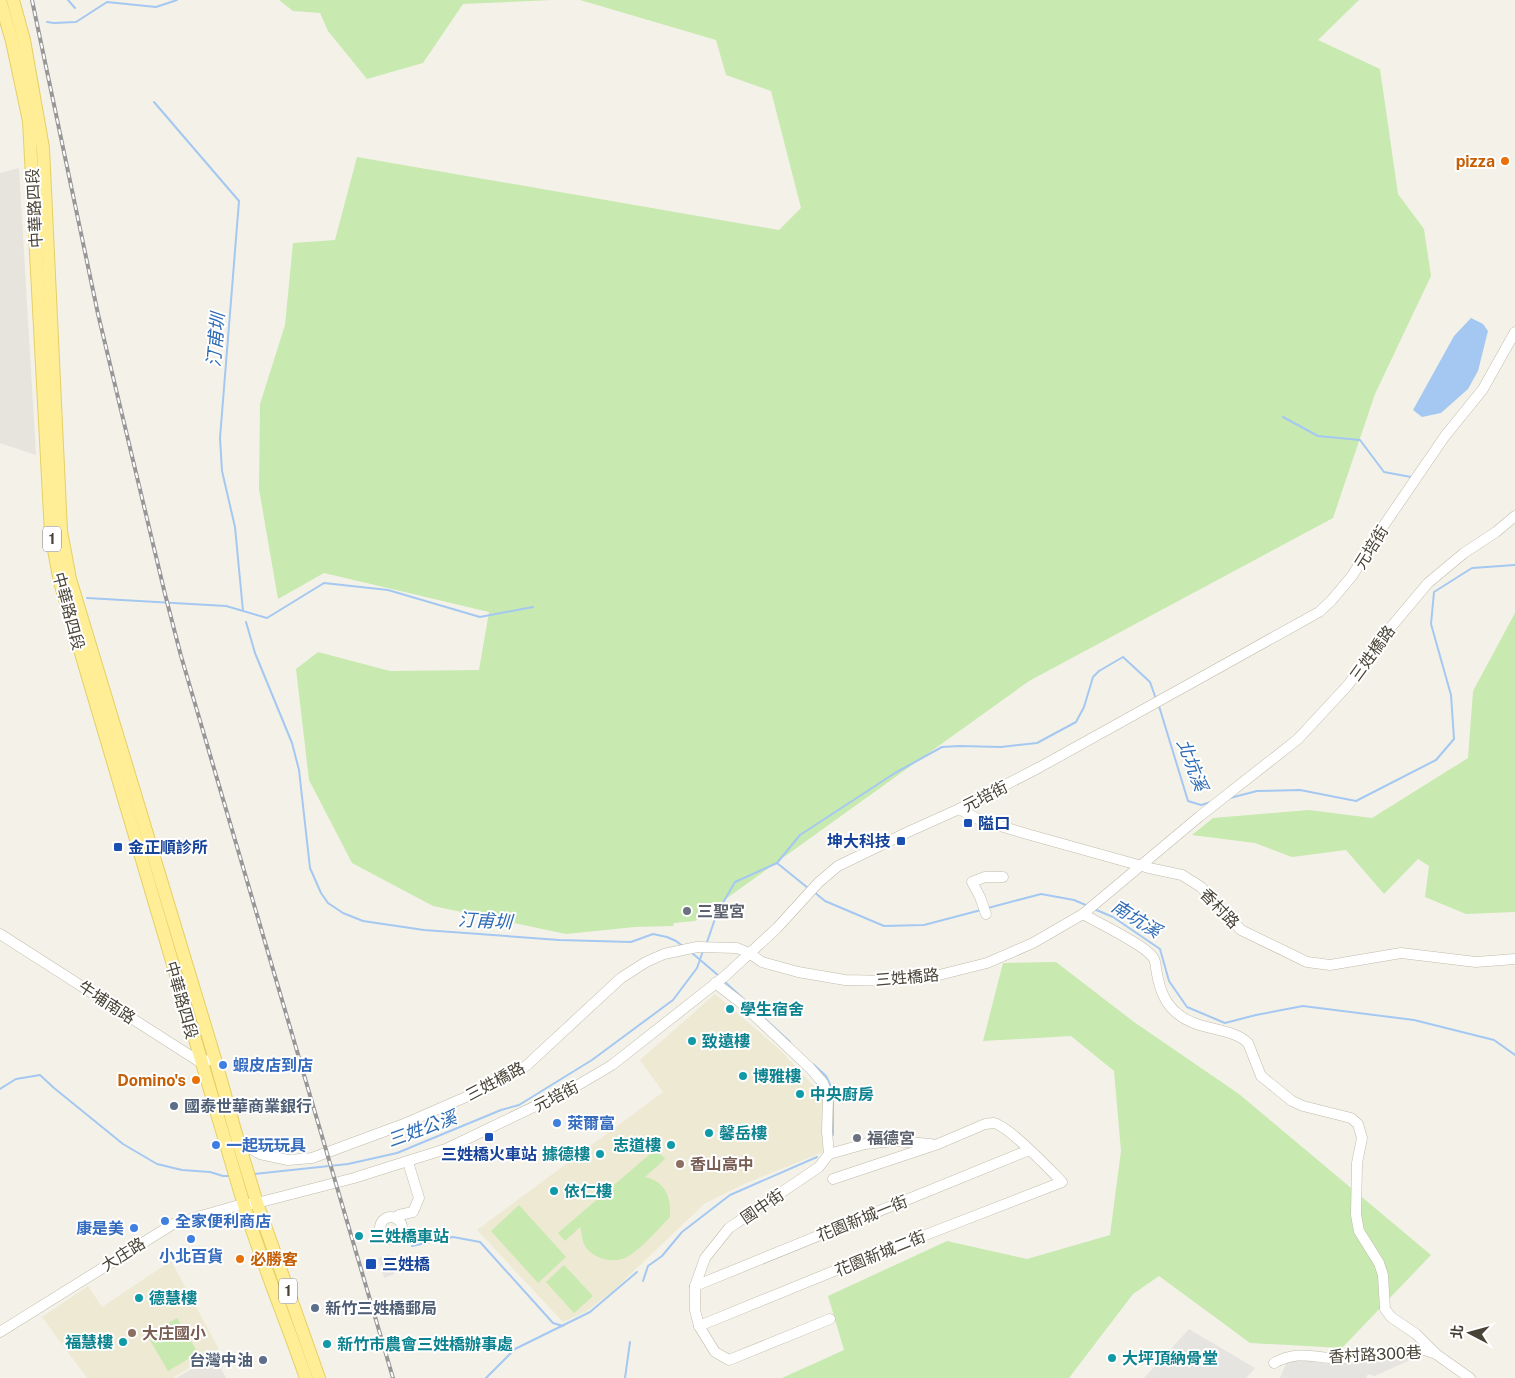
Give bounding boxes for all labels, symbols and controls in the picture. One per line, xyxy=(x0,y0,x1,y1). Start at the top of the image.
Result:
place label: pizza xyxy=(1456,152,1495,171)
marker: pizza xyxy=(1499,155,1511,167)
street label: 中華路四段 xyxy=(23,168,46,248)
water label: 汀甫圳 xyxy=(203,309,229,368)
street label: 元培街 xyxy=(1351,522,1392,573)
road number: 1 xyxy=(43,526,61,552)
street label: 中華路四段 xyxy=(49,570,88,652)
street label: 三姓橋路 xyxy=(1346,622,1399,685)
water label: 北坑溪 xyxy=(1173,736,1213,797)
street label: 元培街 xyxy=(960,777,1011,816)
place label: 隘口 xyxy=(978,814,1010,833)
marker: 隘口 xyxy=(962,817,974,829)
place label: 坤大科技 xyxy=(827,832,891,851)
marker: 坤大科技 xyxy=(895,835,907,847)
place label: 金正順診所 xyxy=(128,838,208,857)
marker: 金正順診所 xyxy=(112,841,124,853)
street label: 香村路 xyxy=(1196,884,1243,932)
water label: 南坑溪 xyxy=(1108,895,1167,943)
place label: 三聖宮 xyxy=(697,902,745,921)
marker: 三聖宮 xyxy=(681,905,693,917)
water label: 汀甫圳 xyxy=(458,909,516,933)
street label: 中華路四段 xyxy=(161,959,202,1041)
street label: 三姓橋路 xyxy=(874,965,940,990)
street label: 牛埔南路 xyxy=(75,977,139,1028)
place label: 學生宿舍 xyxy=(740,1000,804,1019)
marker: 學生宿舍 xyxy=(724,1003,736,1015)
place label: 致遠樓 xyxy=(702,1032,750,1051)
marker: 致遠樓 xyxy=(686,1035,698,1047)
place label: 蝦皮店到店 xyxy=(233,1056,313,1075)
street label: 三姓橋路 xyxy=(463,1058,528,1105)
marker: 蝦皮店到店 xyxy=(217,1059,229,1071)
place label: 博雅樓 xyxy=(753,1067,801,1086)
marker: 博雅樓 xyxy=(737,1070,749,1082)
place label: Domino's xyxy=(117,1071,186,1090)
marker: Domino's xyxy=(190,1074,202,1086)
street label: 元培街 xyxy=(531,1077,582,1116)
place label: 中央廚房 xyxy=(810,1085,874,1104)
marker: 中央廚房 xyxy=(794,1088,806,1100)
place label: 國泰世華商業銀行 xyxy=(184,1097,312,1116)
marker: 國泰世華商業銀行 xyxy=(168,1100,180,1112)
water label: 三姓公溪 xyxy=(384,1105,462,1151)
place label: 萊爾富 xyxy=(567,1114,615,1133)
marker: 萊爾富 xyxy=(551,1117,563,1129)
place label: 馨岳樓 xyxy=(719,1124,767,1143)
marker: 馨岳樓 xyxy=(703,1127,715,1139)
place label: 福德宮 xyxy=(867,1129,915,1148)
marker: 三姓橋火車站 xyxy=(483,1131,495,1143)
marker: 福德宮 xyxy=(851,1132,863,1144)
place label: 一起玩玩具 xyxy=(226,1136,306,1155)
place label: 志道樓 xyxy=(613,1136,661,1155)
marker: 一起玩玩具 xyxy=(210,1139,222,1151)
marker: 志道樓 xyxy=(665,1139,677,1151)
place label: 三姓橋火車站 xyxy=(441,1145,537,1164)
place label: 據德樓 xyxy=(542,1145,590,1164)
marker: 據德樓 xyxy=(594,1148,606,1160)
place label: 香山高中 xyxy=(690,1155,754,1174)
marker: 香山高中 xyxy=(674,1158,686,1170)
place label: 依仁樓 xyxy=(564,1182,612,1201)
marker: 依仁樓 xyxy=(548,1185,560,1197)
street label: 國中街 xyxy=(737,1185,787,1228)
street label: 花園新城一街 xyxy=(814,1192,910,1245)
place label: 全家便利商店 xyxy=(175,1212,271,1231)
marker: 全家便利商店 xyxy=(159,1215,171,1227)
place label: 康是美 xyxy=(76,1219,124,1238)
marker: 康是美 xyxy=(128,1222,140,1234)
place label: 三姓橋車站 xyxy=(369,1227,449,1246)
street label: 花園新城二街 xyxy=(832,1227,928,1280)
marker: 三姓橋車站 xyxy=(353,1230,365,1242)
marker: 小北百貨 xyxy=(185,1233,197,1245)
street label: 大庄路 xyxy=(98,1234,149,1275)
place label: 小北百貨 xyxy=(159,1247,223,1266)
place label: 必勝客 xyxy=(250,1250,298,1269)
marker: 必勝客 xyxy=(234,1253,246,1265)
place label: 三姓橋 xyxy=(382,1255,430,1274)
marker: 三姓橋 xyxy=(364,1257,378,1271)
road number: 1 xyxy=(279,1278,297,1304)
place label: 德慧樓 xyxy=(149,1289,197,1308)
marker: 德慧樓 xyxy=(133,1292,145,1304)
place label: 新竹三姓橋郵局 xyxy=(325,1299,437,1318)
marker: 新竹三姓橋郵局 xyxy=(309,1302,321,1314)
north arrow xyxy=(1445,1308,1495,1358)
place label: 大庄國小 xyxy=(142,1324,206,1343)
text: 北 xyxy=(1448,1324,1466,1339)
marker: 大庄國小 xyxy=(126,1327,138,1339)
place label: 福慧樓 xyxy=(65,1333,113,1352)
place label: 新竹市農會三姓橋辦事處 xyxy=(337,1335,513,1354)
marker: 福慧樓 xyxy=(117,1336,129,1348)
marker: 新竹市農會三姓橋辦事處 xyxy=(321,1338,333,1350)
street label: 香村路300巷 xyxy=(1328,1343,1422,1366)
place label: 大坪頂納骨堂 xyxy=(1122,1349,1218,1368)
place label: 台灣中油 xyxy=(189,1351,253,1370)
marker: 大坪頂納骨堂 xyxy=(1106,1352,1118,1364)
marker: 台灣中油 xyxy=(257,1354,269,1366)

